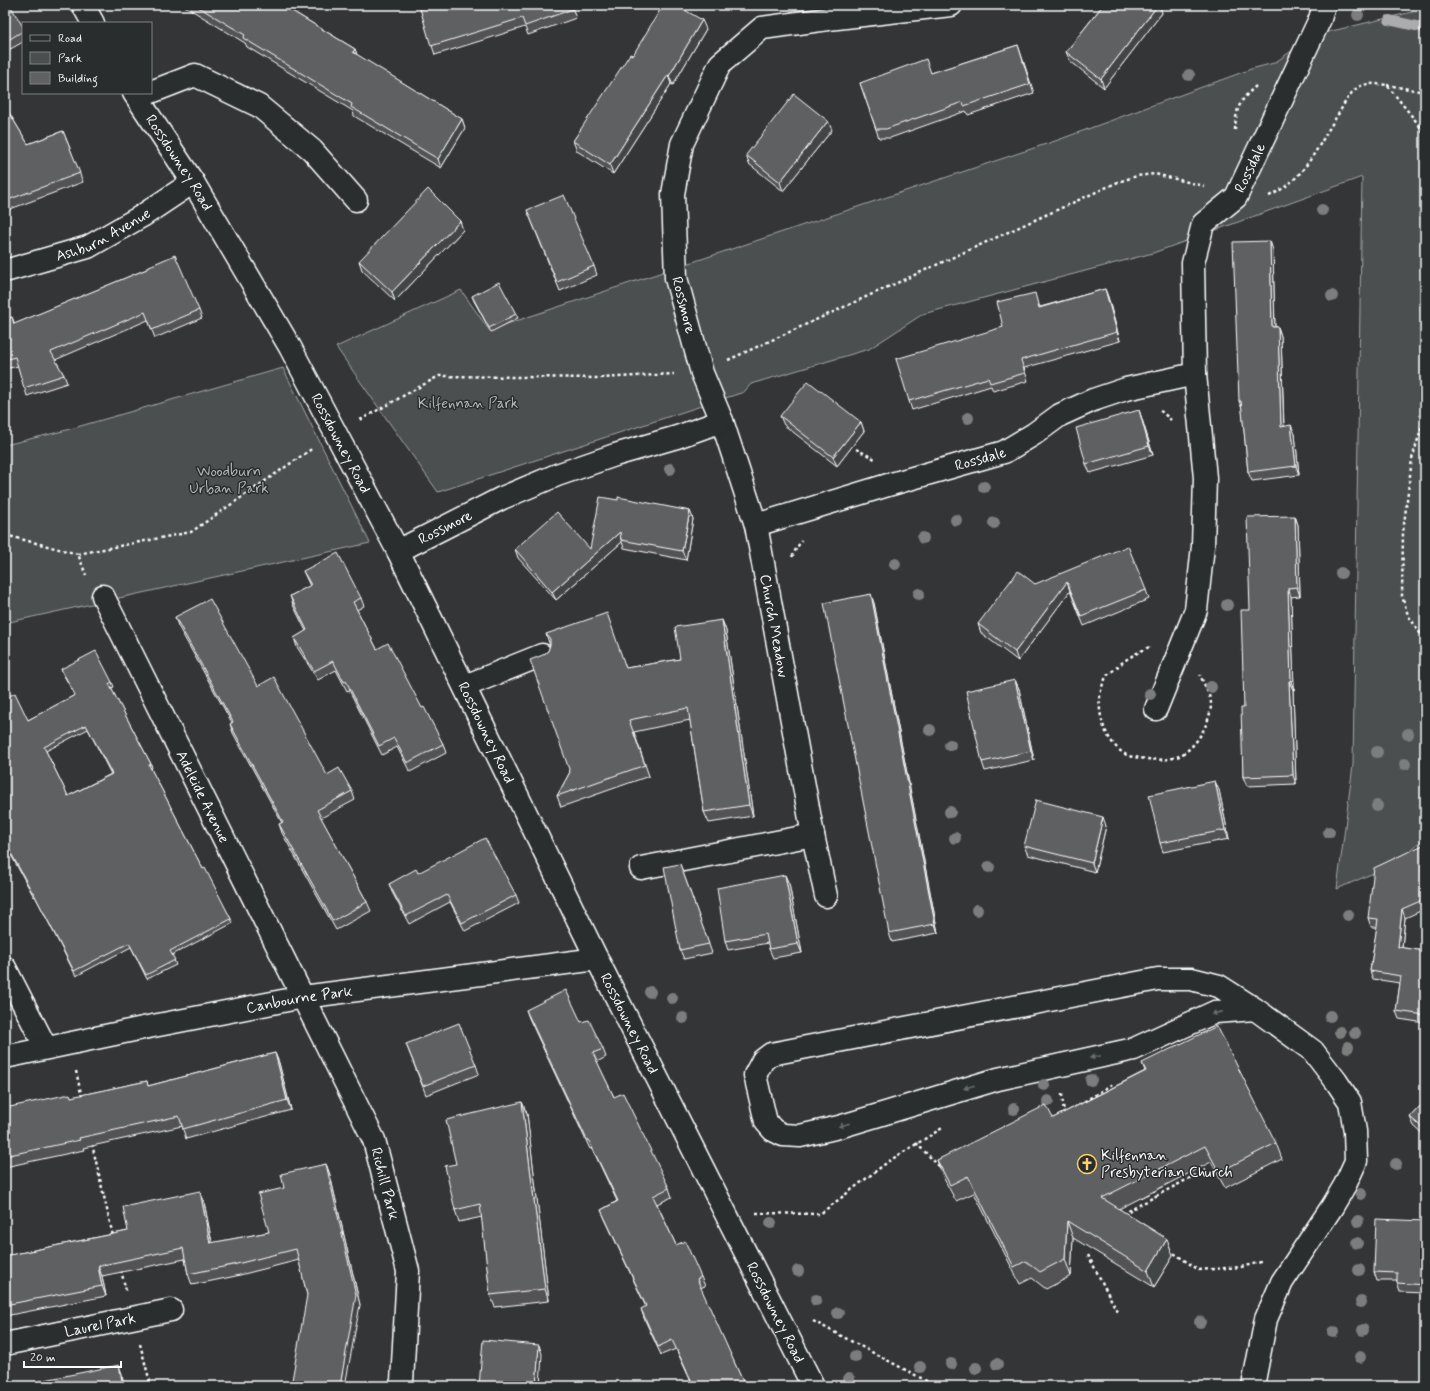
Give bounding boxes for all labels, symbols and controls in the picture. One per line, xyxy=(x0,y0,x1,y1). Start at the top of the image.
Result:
legend xyxy=(22,22,152,94)
text: Road xyxy=(58,31,82,47)
text: Park xyxy=(58,51,82,67)
text: Building xyxy=(58,71,98,88)
street label: Rossdowney Road xyxy=(140,111,217,215)
street label: Rossdale xyxy=(1230,140,1271,196)
street label: Ashburn Avenue xyxy=(54,204,155,267)
street label: Rossmore xyxy=(666,275,700,336)
street label: Rossdowney Road xyxy=(305,390,375,497)
park label: Kilfennan Park xyxy=(418,394,518,414)
street label: Rossdale xyxy=(953,443,1009,477)
park label: Woodburn Urban Park xyxy=(189,462,269,499)
street label: Rossmore xyxy=(415,506,476,550)
street label: Church Meadow xyxy=(754,573,793,679)
street label: Rossdowney Road xyxy=(452,679,519,787)
street label: Adeleide Avenue xyxy=(171,747,234,847)
street label: Rossdowney Road xyxy=(595,970,663,1078)
street label: Canbourne Park xyxy=(245,982,354,1019)
one-way arrow xyxy=(1210,1010,1223,1016)
one-way arrow xyxy=(1089,1055,1101,1061)
one-way arrow xyxy=(963,1085,975,1091)
one-way arrow xyxy=(838,1122,850,1128)
street label: Richill Park xyxy=(365,1146,404,1223)
place label: Kilfennan Presbyterian Church xyxy=(1101,1146,1233,1183)
church icon: Kilfennan Presbyterian Church xyxy=(1076,1153,1098,1175)
street label: Rossdowney Road xyxy=(741,1259,809,1367)
street label: Laurel Park xyxy=(63,1309,137,1343)
scale bar xyxy=(24,1343,121,1369)
text: 20 m xyxy=(30,1350,56,1366)

